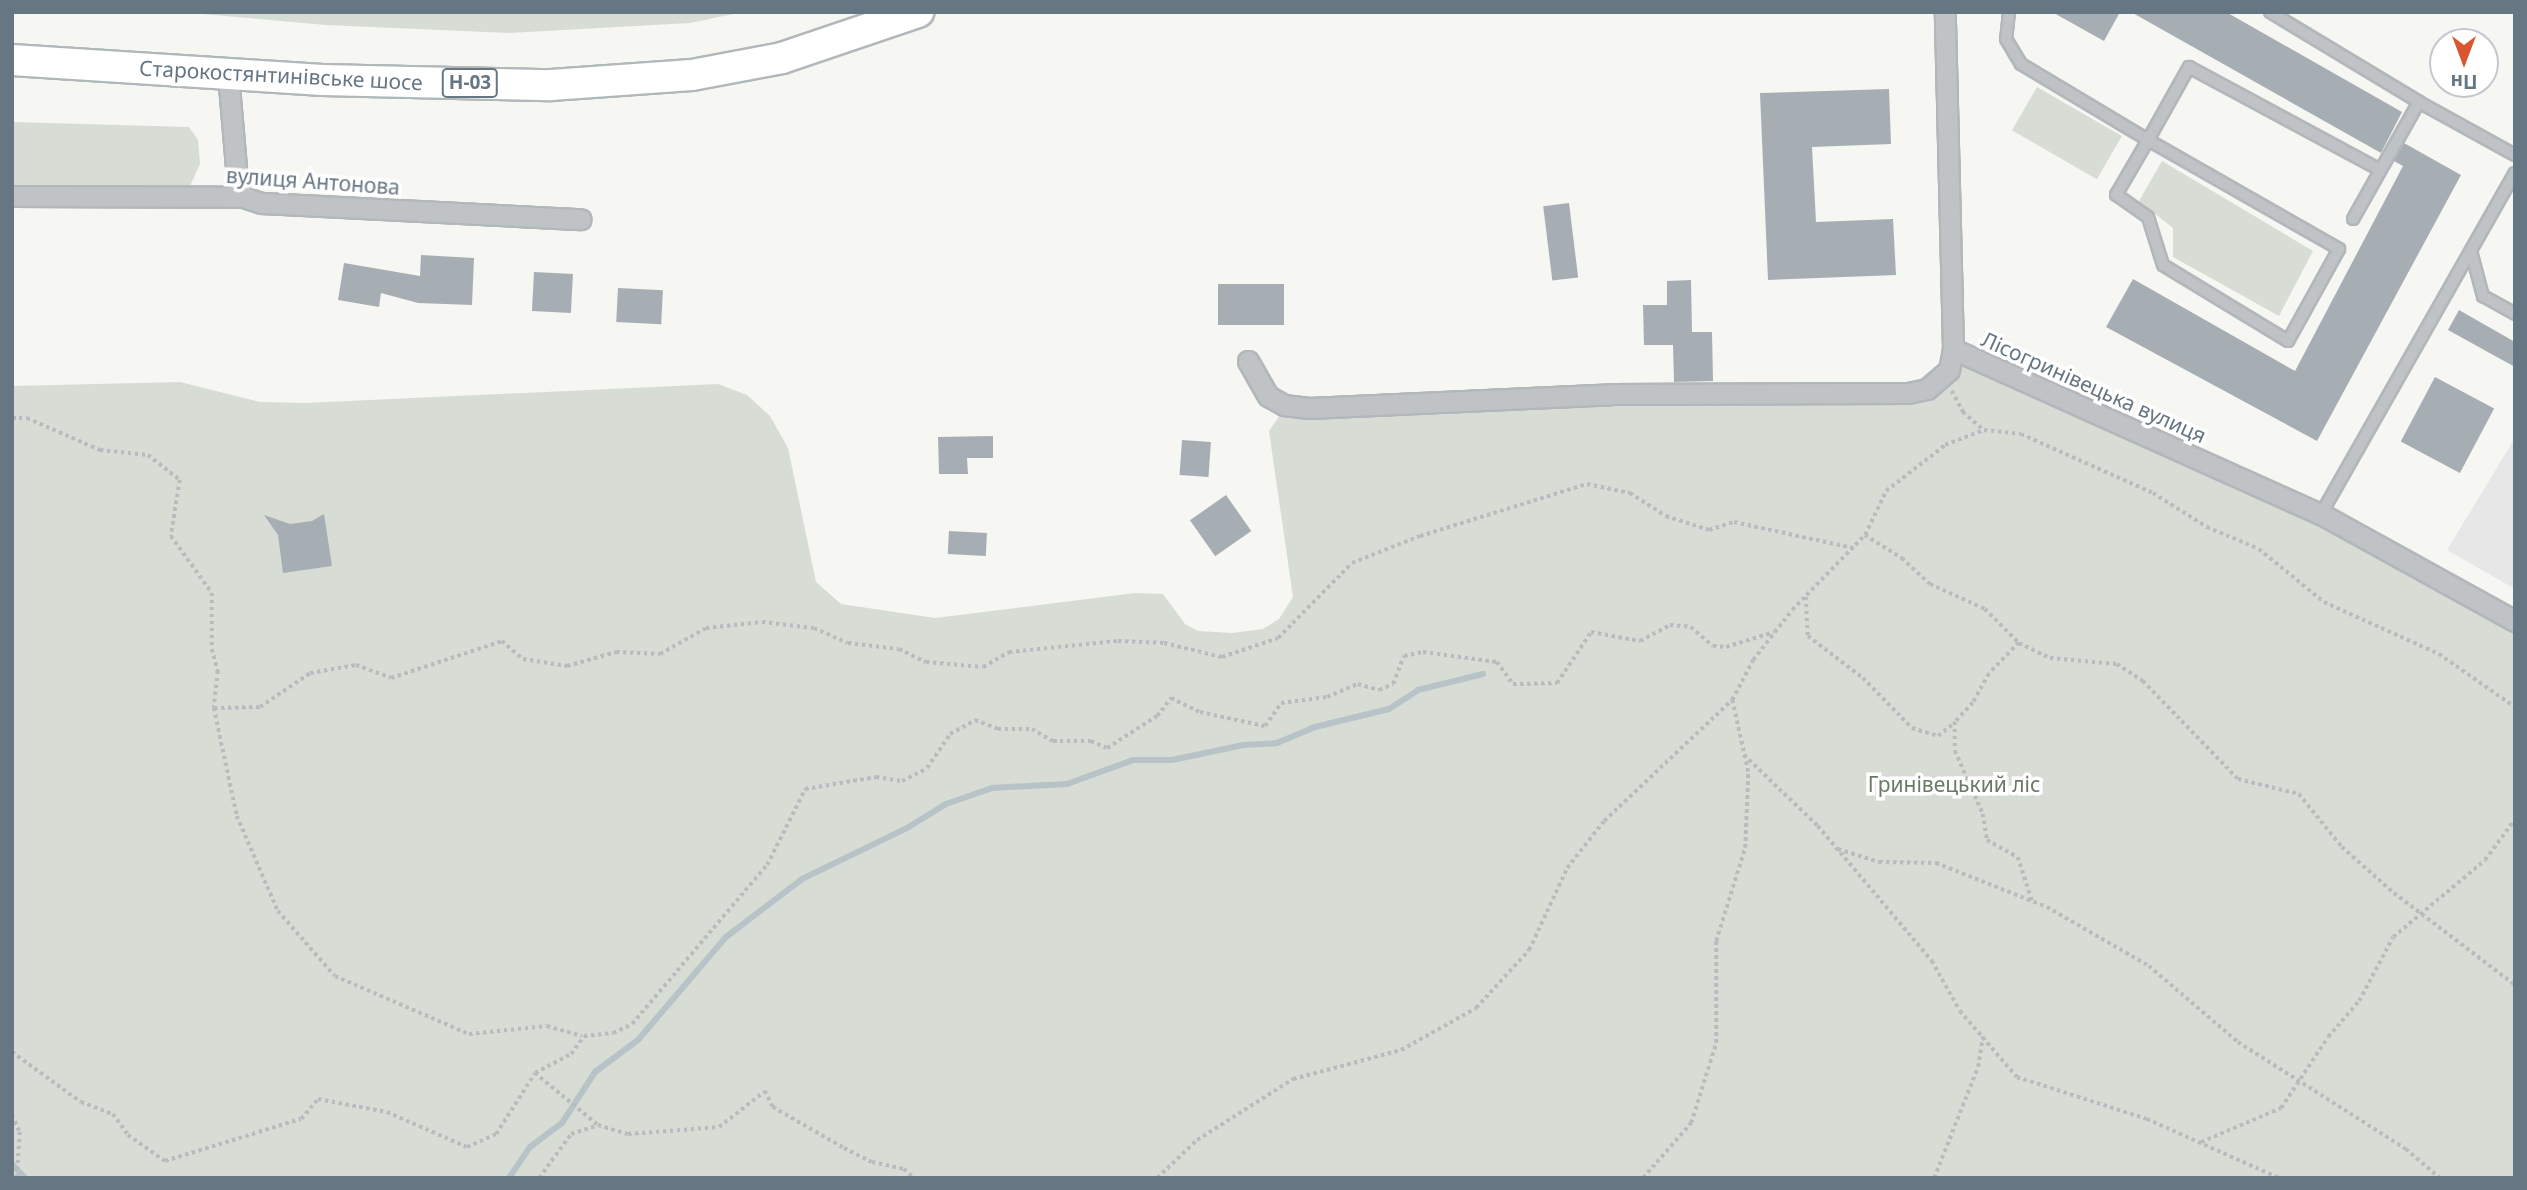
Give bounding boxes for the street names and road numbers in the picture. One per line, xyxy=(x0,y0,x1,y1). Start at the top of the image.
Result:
street label: Старокостянтинівське шосе xyxy=(139,55,423,95)
road number: Н-03 xyxy=(440,68,500,99)
street label: вулиця Антонова xyxy=(225,162,401,200)
street label: Лісогринівецька вулиця xyxy=(1978,326,2210,448)

